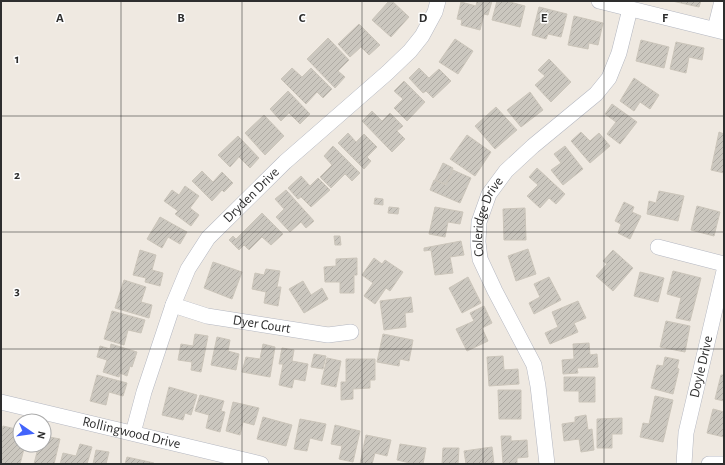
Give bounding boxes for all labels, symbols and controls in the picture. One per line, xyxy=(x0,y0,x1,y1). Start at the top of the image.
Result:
text: A xyxy=(56,12,64,25)
text: B xyxy=(177,12,185,25)
text: C xyxy=(299,12,306,25)
text: D xyxy=(419,12,428,25)
text: E xyxy=(541,12,548,25)
text: F xyxy=(662,12,669,25)
text: 1 xyxy=(15,53,19,66)
street label: Dryden Drive xyxy=(221,165,282,225)
text: 2 xyxy=(14,169,20,182)
street label: Coleridge Drive xyxy=(471,174,506,258)
text: 3 xyxy=(14,285,20,298)
street label: Dyer Court xyxy=(232,313,292,336)
street label: Doyle Drive xyxy=(687,335,716,399)
north arrow xyxy=(12,413,52,453)
street label: Rollingwood Drive xyxy=(81,415,182,452)
text: N xyxy=(35,430,47,440)

